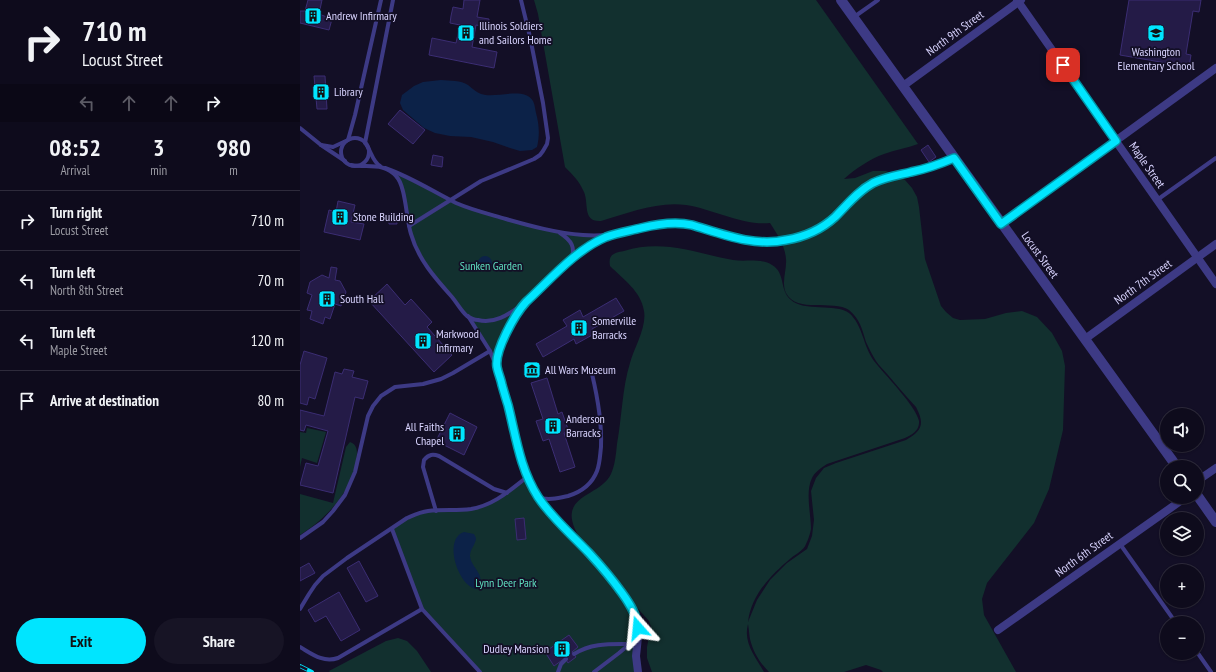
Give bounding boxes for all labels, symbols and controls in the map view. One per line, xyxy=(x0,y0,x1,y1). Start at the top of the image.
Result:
building icon: Andrew Infirmary xyxy=(303,6,323,26)
street label: North 9th Street xyxy=(923,6,987,59)
place label: Andrew Infirmary xyxy=(326,8,397,23)
text: 710 m xyxy=(82,12,146,49)
icon: right xyxy=(16,16,68,68)
place label: Illinois Soldiers and Sailors Home xyxy=(479,18,552,47)
building icon: Illinois Soldiers and Sailors Home xyxy=(456,23,476,43)
school or university icon: Washington Elementary School xyxy=(1146,23,1166,43)
place label: Washington Elementary School xyxy=(1118,44,1195,73)
text: Locust Street xyxy=(82,48,163,71)
pin xyxy=(1046,48,1080,82)
icon: arrive xyxy=(1052,54,1074,76)
building icon: Library xyxy=(311,82,331,102)
place label: Library xyxy=(334,84,363,99)
icon: left xyxy=(76,92,98,114)
icon: ahead xyxy=(118,92,140,114)
icon: ahead xyxy=(160,92,182,114)
icon: right xyxy=(202,92,224,114)
text: 08:52 xyxy=(49,132,101,163)
text: 3 xyxy=(153,132,164,163)
text: 980 xyxy=(216,132,251,163)
street label: Maple Street xyxy=(1126,139,1169,191)
text: Arrival xyxy=(60,162,90,179)
text: min xyxy=(150,162,167,179)
text: m xyxy=(229,162,238,179)
text: Turn right xyxy=(50,203,102,222)
building icon: Stone Building xyxy=(330,207,350,227)
place label: Stone Building xyxy=(353,209,414,224)
icon: right xyxy=(16,210,38,232)
text: 710 m xyxy=(251,211,284,230)
text: Locust Street xyxy=(50,222,108,239)
street label: Locust Street xyxy=(1019,229,1063,281)
street label: North 7th Street xyxy=(1111,255,1175,308)
park label: Sunken Garden xyxy=(460,258,522,273)
text: Turn left xyxy=(50,263,95,282)
icon: left xyxy=(16,270,38,292)
text: 70 m xyxy=(258,271,284,290)
text: North 8th Street xyxy=(50,282,123,299)
building icon: South Hall xyxy=(317,289,337,309)
place label: South Hall xyxy=(340,291,384,306)
place label: Somerville Barracks xyxy=(592,313,636,342)
building icon: Somerville Barracks xyxy=(569,318,589,338)
text: Turn left xyxy=(50,323,95,342)
place label: Markwood Infirmary xyxy=(436,326,479,355)
icon: left xyxy=(16,330,38,352)
text: 120 m xyxy=(251,331,284,350)
building icon: Markwood Infirmary xyxy=(413,331,433,351)
text: Maple Street xyxy=(50,342,107,359)
museum icon: All Wars Museum xyxy=(522,360,542,380)
place label: All Wars Museum xyxy=(545,362,616,377)
icon: arrive xyxy=(16,390,38,412)
text: Arrive at destination xyxy=(50,391,159,410)
text: 80 m xyxy=(258,391,284,410)
map controls xyxy=(1160,408,1204,660)
button: sound xyxy=(1160,408,1204,452)
place label: Anderson Barracks xyxy=(566,411,605,440)
building icon: Anderson Barracks xyxy=(543,416,563,436)
place label: All Faiths Chapel xyxy=(405,419,444,448)
building icon: All Faiths Chapel xyxy=(447,424,467,444)
button: search xyxy=(1160,460,1204,504)
button: layers xyxy=(1160,512,1204,556)
street label: North 6th Street xyxy=(1052,527,1116,580)
button: + xyxy=(1160,564,1204,608)
park label: Lynn Deer Park xyxy=(475,575,537,590)
position arrow xyxy=(617,607,659,649)
button: − xyxy=(1160,616,1204,660)
button: Exit xyxy=(16,618,146,664)
button: Share xyxy=(154,618,284,664)
building icon: Dudley Mansion xyxy=(552,639,572,659)
place label: Dudley Mansion xyxy=(483,641,549,656)

